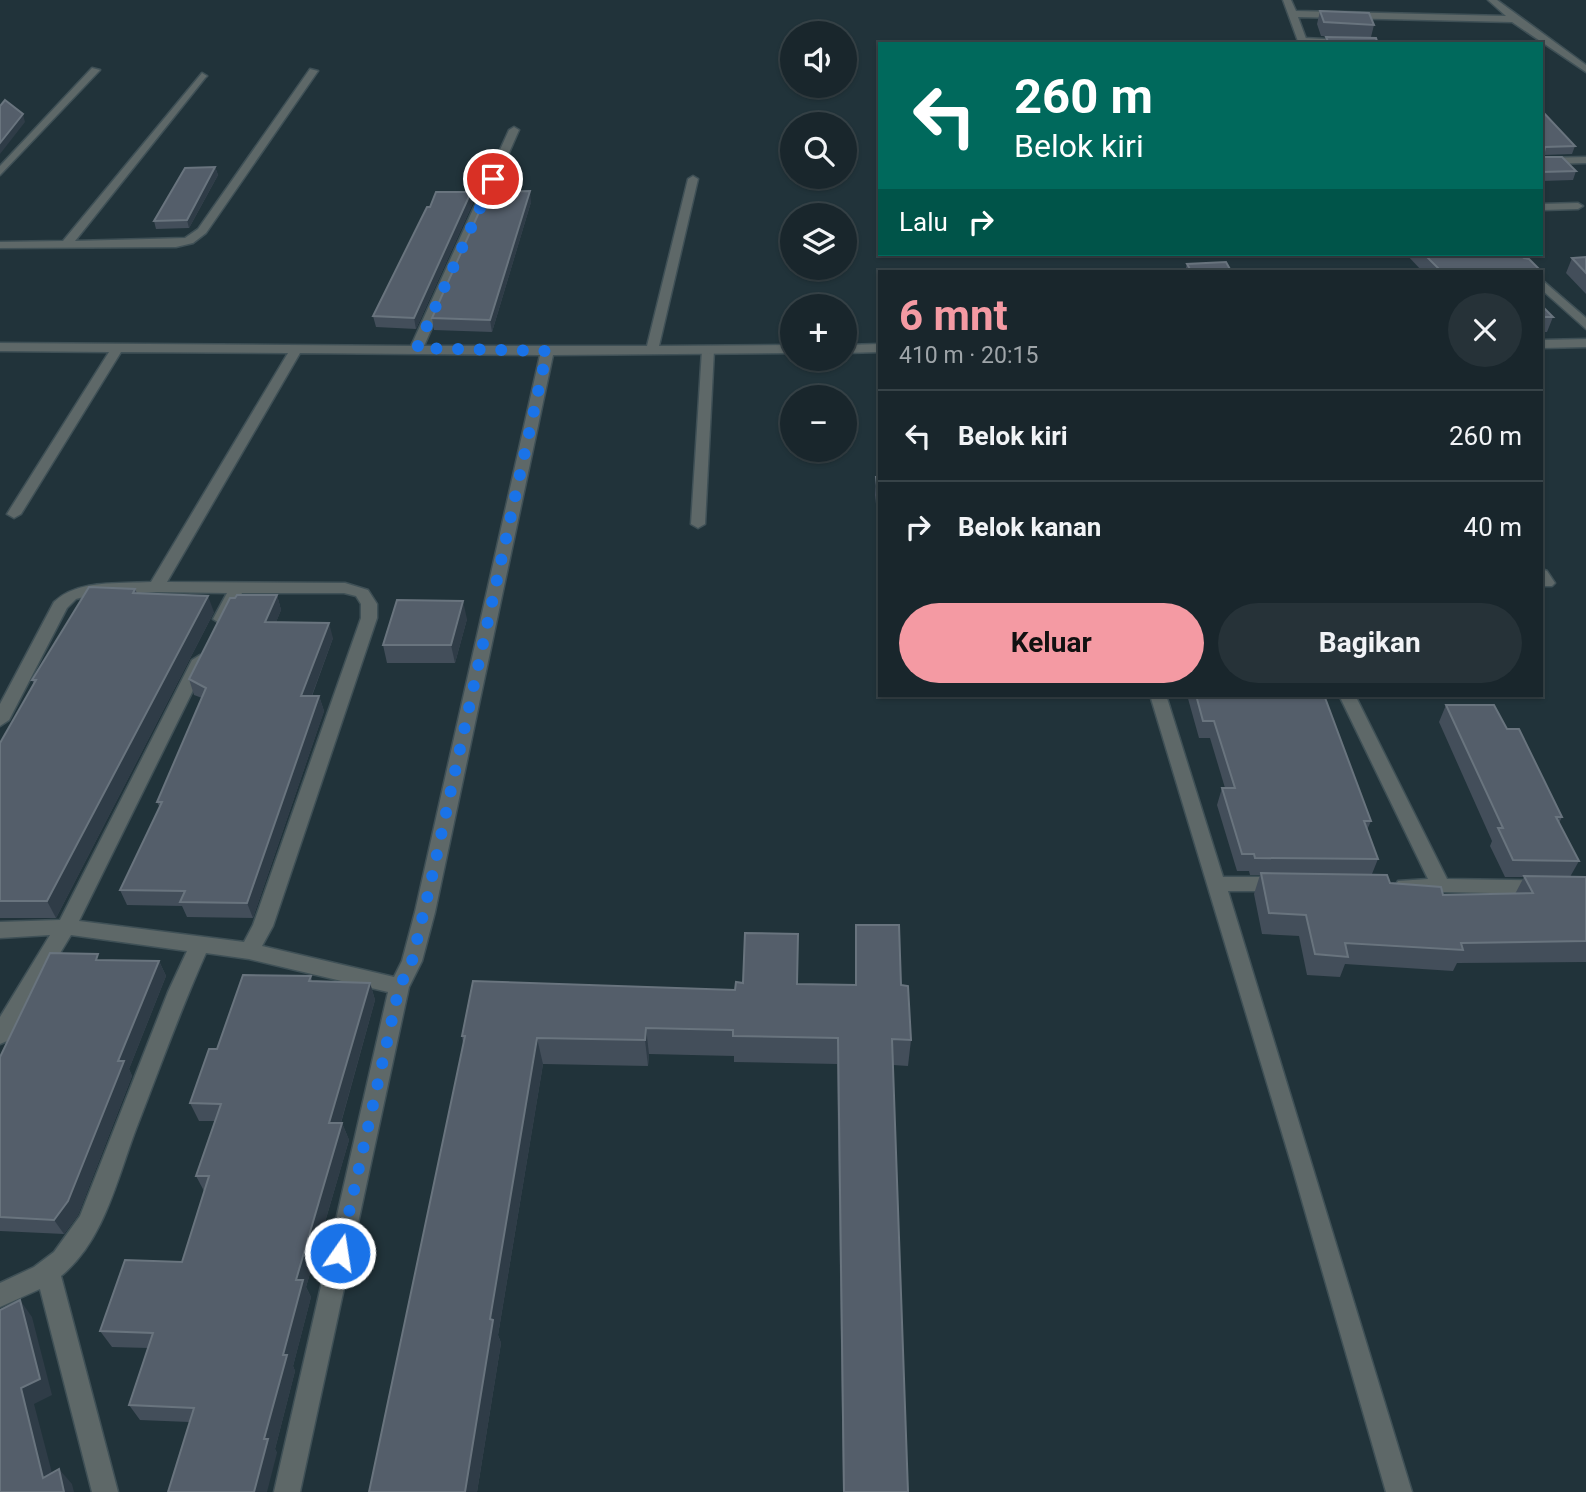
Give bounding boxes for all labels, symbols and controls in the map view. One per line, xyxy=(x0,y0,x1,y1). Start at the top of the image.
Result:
map controls xyxy=(780,21,857,462)
button: sound xyxy=(780,21,857,98)
text: 260 m xyxy=(1014,68,1153,125)
icon: left xyxy=(899,70,990,161)
button: search xyxy=(780,112,857,189)
text: Belok kiri xyxy=(1014,127,1144,165)
pin xyxy=(463,149,523,209)
icon: arrive xyxy=(474,160,512,198)
button: layers xyxy=(780,203,857,280)
icon: right xyxy=(962,203,1000,241)
text: Lalu xyxy=(899,207,948,237)
text: 6 mnt xyxy=(899,291,1008,340)
button: close xyxy=(1448,293,1522,367)
button: + xyxy=(780,294,857,371)
text: 410 m · 20:15 xyxy=(899,342,1038,369)
button: − xyxy=(780,385,857,462)
icon: left xyxy=(899,417,937,455)
text: Belok kiri xyxy=(958,421,1068,451)
text: 260 m xyxy=(1449,421,1522,451)
icon: right xyxy=(899,508,937,546)
text: Belok kanan xyxy=(958,512,1101,542)
text: 40 m xyxy=(1464,512,1522,542)
button: Keluar xyxy=(899,603,1204,683)
button: Bagikan xyxy=(1218,603,1522,683)
position arrow xyxy=(303,1216,377,1290)

